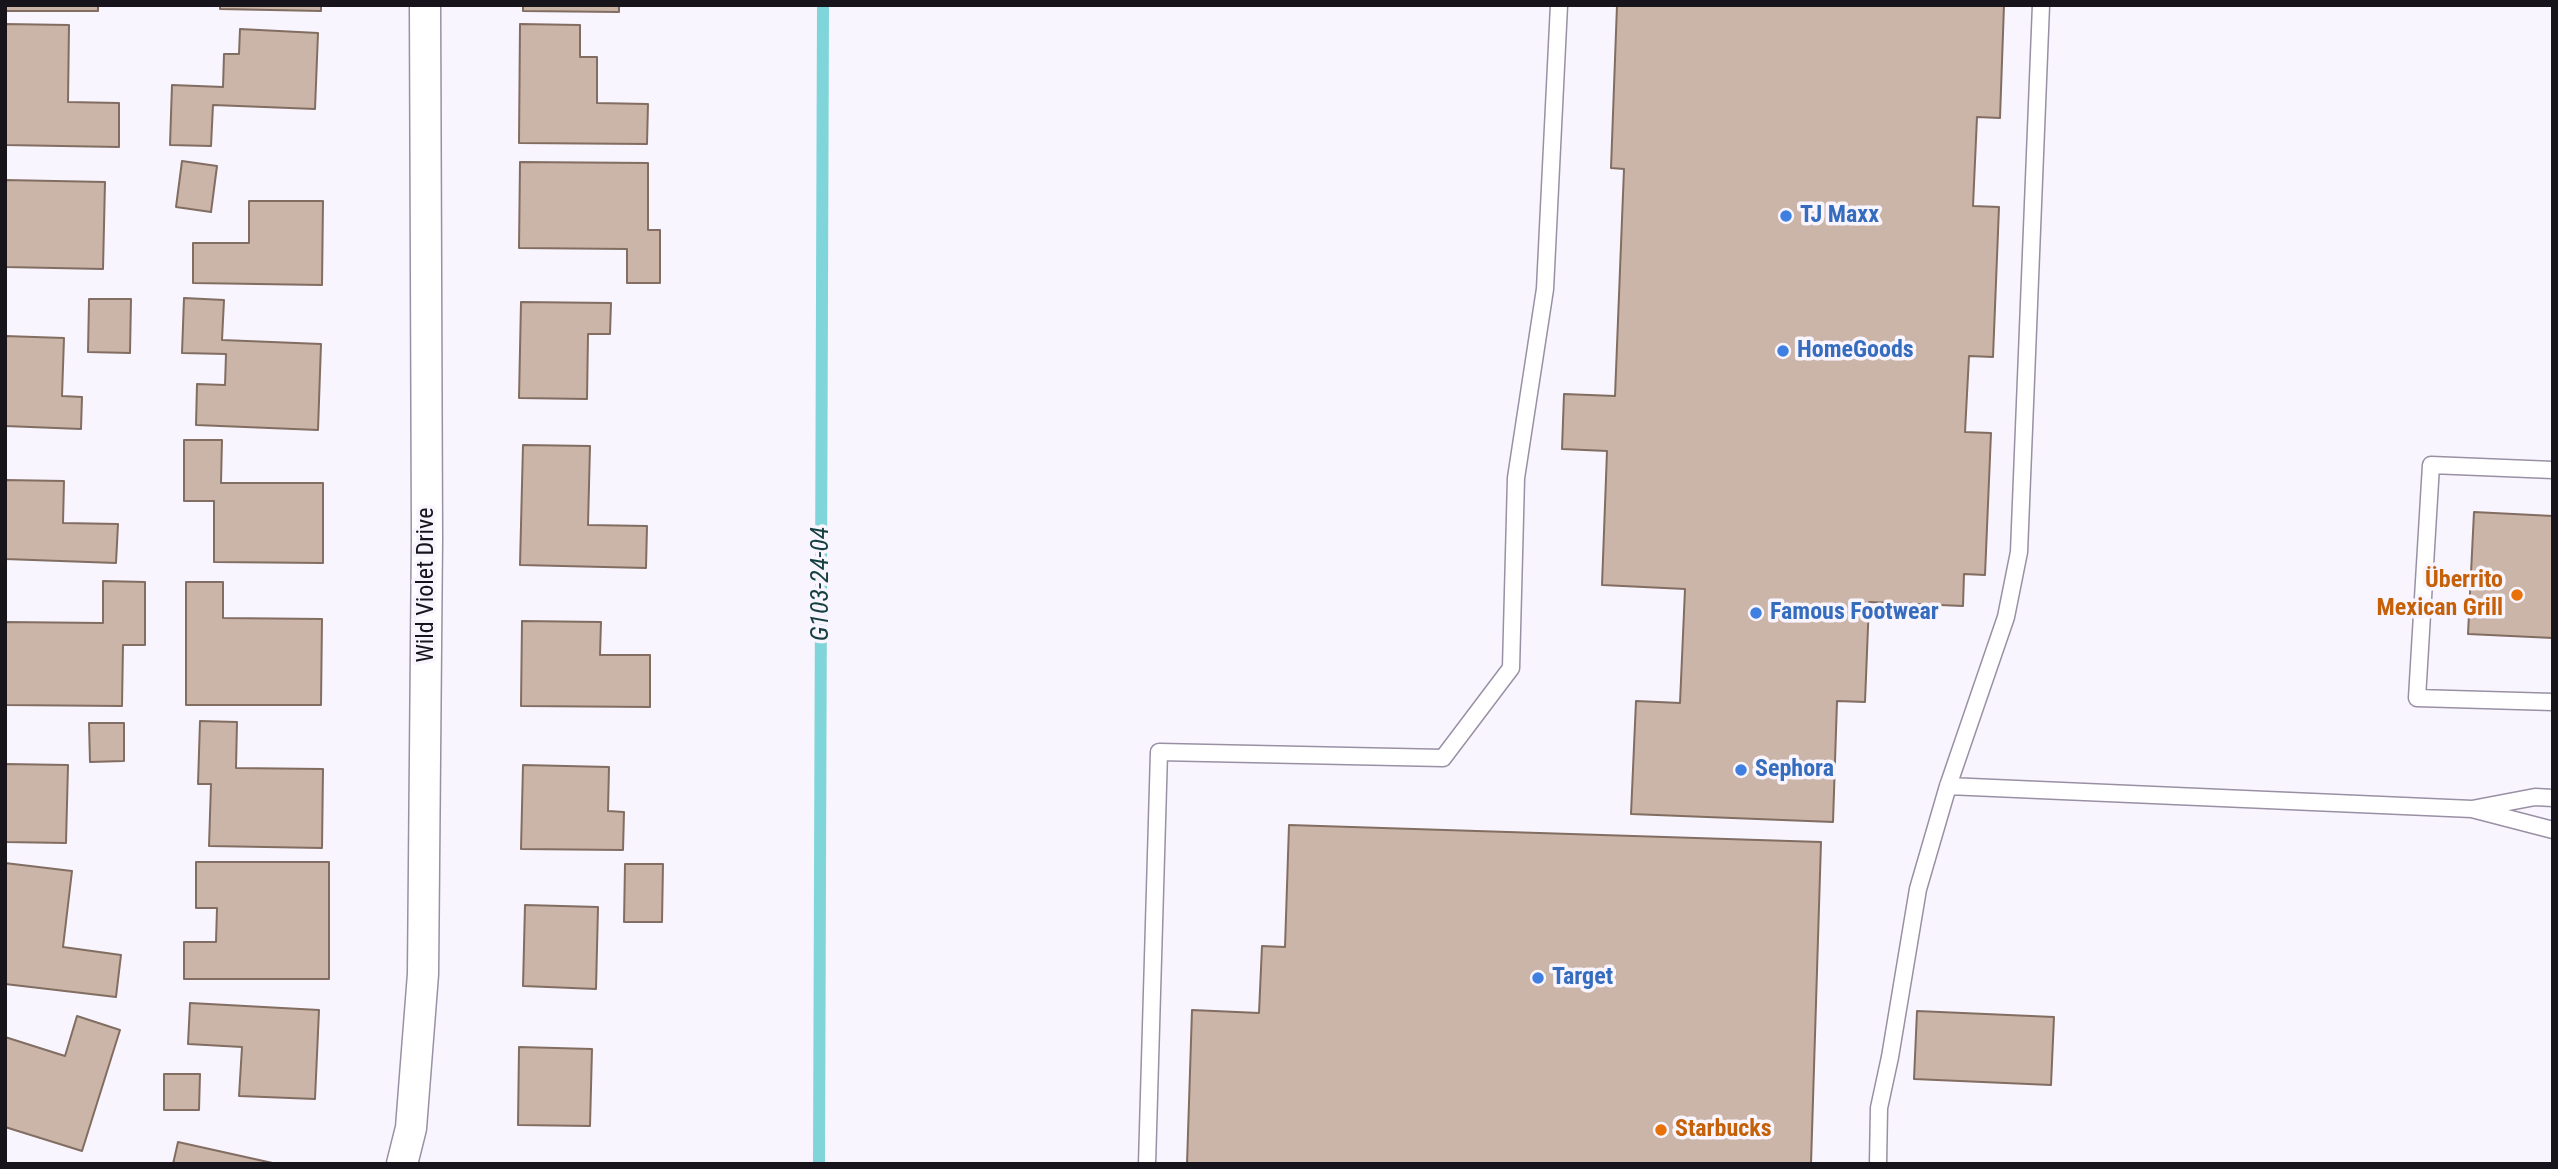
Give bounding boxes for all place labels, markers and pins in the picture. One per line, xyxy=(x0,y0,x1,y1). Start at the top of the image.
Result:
place label: TJ Maxx xyxy=(1800,202,1879,230)
marker: TJ Maxx xyxy=(1778,208,1794,224)
place label: HomeGoods xyxy=(1797,337,1914,365)
marker: HomeGoods xyxy=(1775,343,1791,359)
place label: Überrito Mexican Grill xyxy=(2377,567,2503,623)
marker: Überrito Mexican Grill xyxy=(2509,587,2525,603)
place label: Famous Footwear xyxy=(1770,599,1939,627)
marker: Famous Footwear xyxy=(1748,605,1764,621)
place label: Sephora xyxy=(1755,756,1834,784)
marker: Sephora xyxy=(1733,762,1749,778)
place label: Target xyxy=(1552,964,1613,992)
marker: Target xyxy=(1530,970,1546,986)
place label: Starbucks xyxy=(1675,1116,1772,1144)
marker: Starbucks xyxy=(1653,1122,1669,1138)

